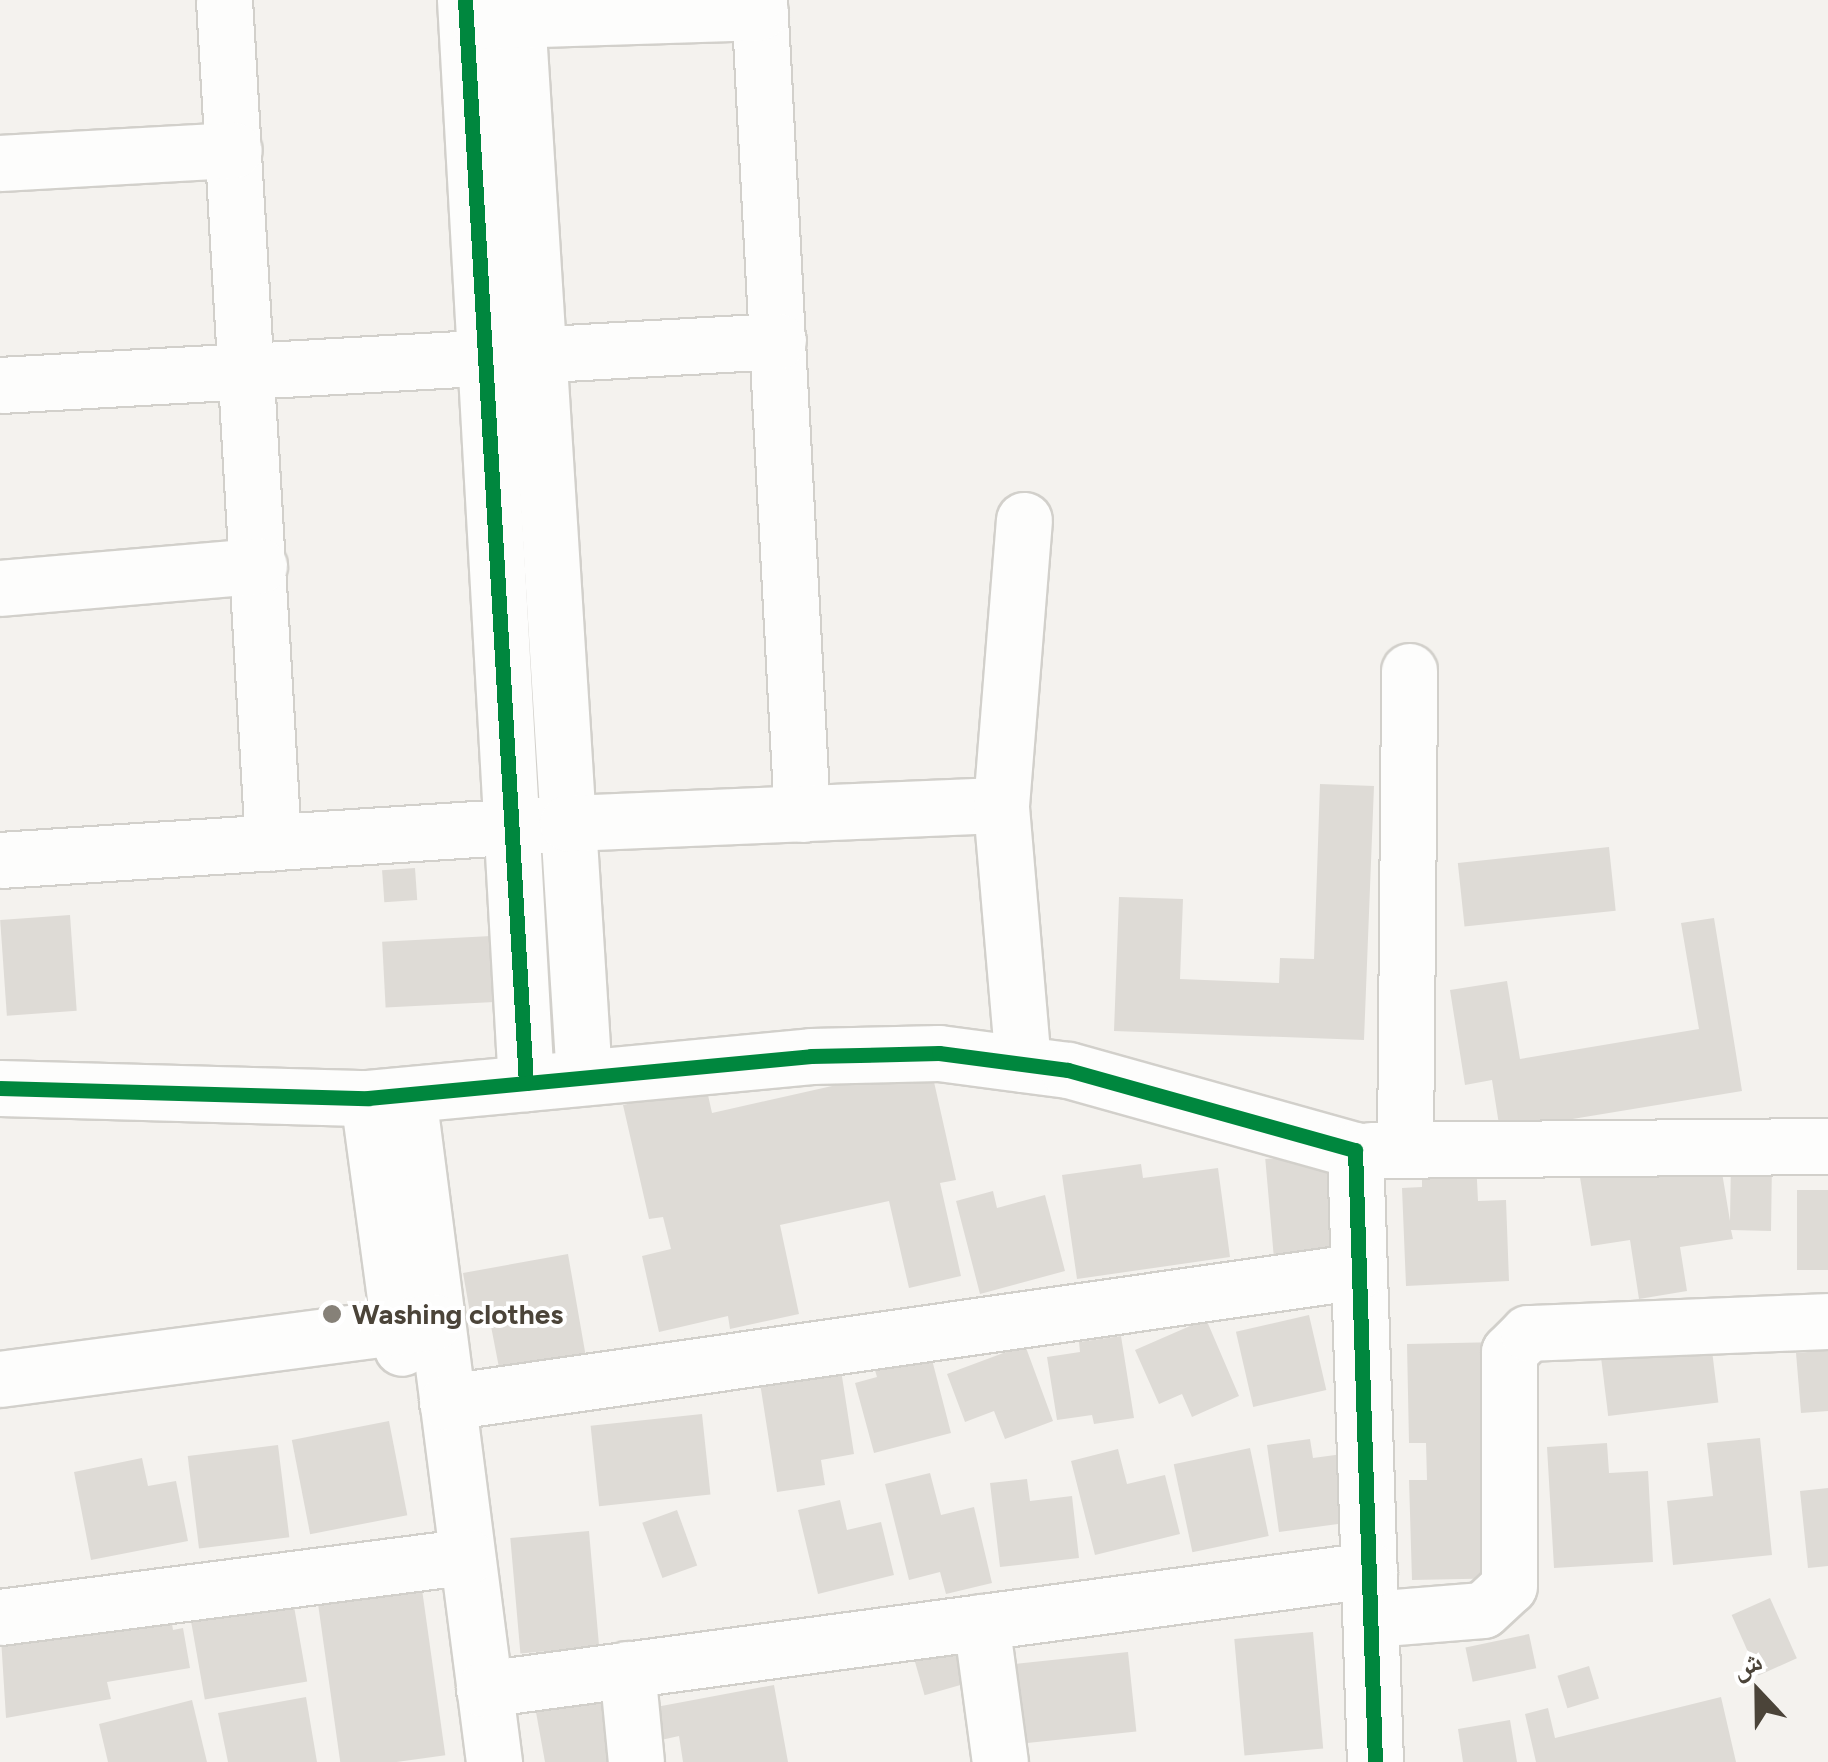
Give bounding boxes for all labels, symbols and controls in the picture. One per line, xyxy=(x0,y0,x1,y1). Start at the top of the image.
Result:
place label: Washing clothes xyxy=(352,1297,563,1331)
marker: Washing clothes xyxy=(321,1303,343,1325)
north arrow xyxy=(1708,1642,1808,1742)
text: ش xyxy=(1727,1643,1767,1686)

